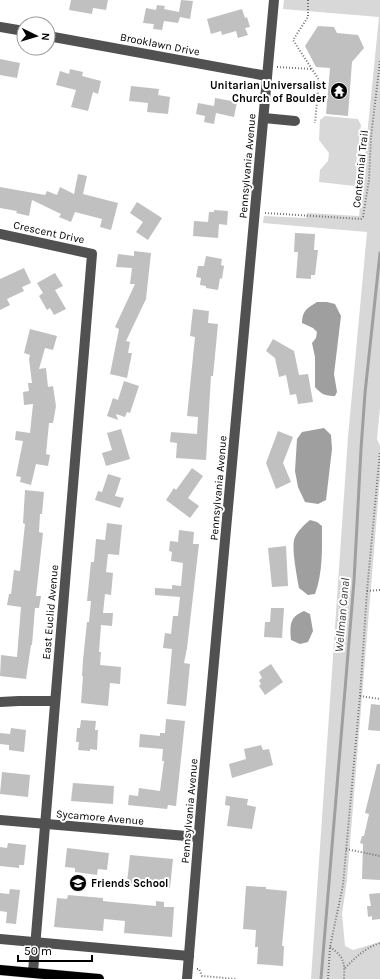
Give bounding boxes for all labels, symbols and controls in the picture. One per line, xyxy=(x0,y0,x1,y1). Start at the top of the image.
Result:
north arrow xyxy=(16,16,56,56)
street label: Brooklawn Drive xyxy=(119,30,201,59)
text: N xyxy=(39,32,52,41)
place label: Unitarian Universalist Church of Boulder xyxy=(210,79,327,105)
temple icon: Unitarian Universalist Church of Boulder xyxy=(329,81,349,101)
street label: Pennsylvania Avenue xyxy=(236,113,259,219)
street label: Centennial Trail xyxy=(350,129,371,209)
street label: Crescent Drive xyxy=(12,219,86,246)
street label: Pennsylvania Avenue xyxy=(207,435,230,541)
street label: East Euclid Avenue xyxy=(40,564,61,660)
water label: Wellman Canal xyxy=(332,577,352,653)
street label: Pennsylvania Avenue xyxy=(178,758,201,864)
street label: Sycamore Avenue xyxy=(55,807,145,828)
school or university icon: Friends School xyxy=(68,873,88,893)
place label: Friends School xyxy=(91,877,168,890)
scale bar xyxy=(18,937,92,963)
text: 50 m xyxy=(24,944,52,958)

